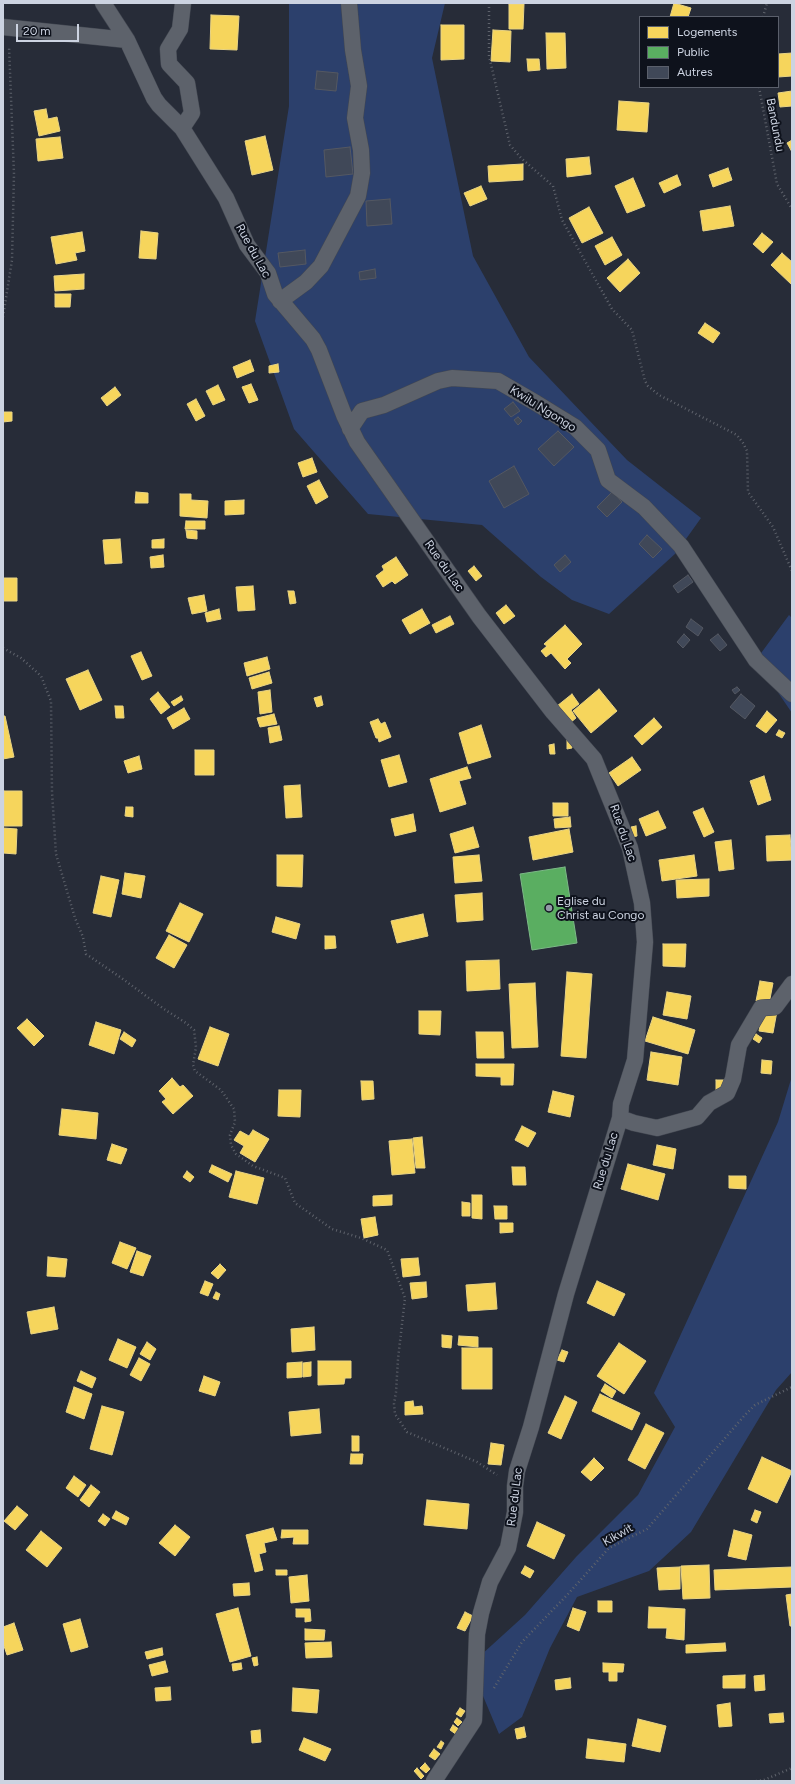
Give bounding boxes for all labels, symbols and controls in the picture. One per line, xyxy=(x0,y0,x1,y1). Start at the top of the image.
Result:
scale bar xyxy=(18,16,81,42)
legend xyxy=(639,16,779,88)
text: 20 m xyxy=(23,24,51,38)
text: Logements xyxy=(677,25,737,39)
text: Public xyxy=(677,45,710,59)
text: Autres xyxy=(677,65,713,79)
street label: Bandundu xyxy=(763,97,787,153)
street label: Rue du Lac xyxy=(232,222,274,280)
street label: Kwilu Ngongo xyxy=(507,383,579,435)
street label: Rue du Lac xyxy=(421,538,467,594)
street label: Rue du Lac xyxy=(607,803,639,863)
place label: Eglise du Christ au Congo xyxy=(557,894,644,922)
marker: Eglise du Christ au Congo xyxy=(544,903,554,913)
street label: Rue du Lac xyxy=(590,1131,622,1191)
street label: Rue du Lac xyxy=(504,1467,526,1527)
street label: Kikwit xyxy=(600,1521,636,1549)

